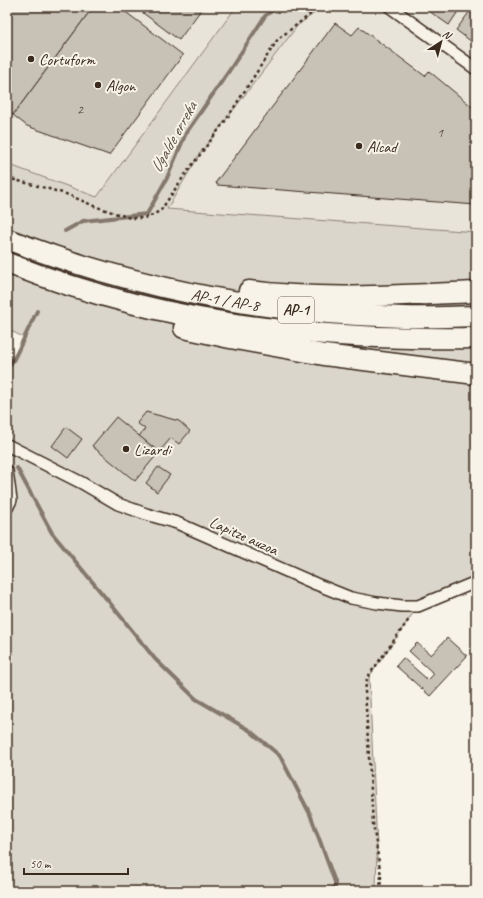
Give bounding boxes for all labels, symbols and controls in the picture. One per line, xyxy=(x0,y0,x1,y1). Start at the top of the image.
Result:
north arrow xyxy=(421,22,461,62)
text: N xyxy=(440,26,456,43)
place label: Cortuform xyxy=(39,50,96,70)
marker: Cortuform xyxy=(26,54,36,64)
place label: Algon xyxy=(106,76,136,96)
marker: Algon xyxy=(93,80,103,90)
water label: Ugalde erreka xyxy=(146,96,202,176)
house number: 2 xyxy=(77,101,85,118)
house number: 1 xyxy=(437,124,444,141)
place label: Alcad xyxy=(367,137,399,157)
marker: Alcad xyxy=(354,141,364,151)
street label: AP-1 / AP-8 xyxy=(190,284,262,316)
road number: AP-1 xyxy=(278,297,314,323)
place label: Lizardi xyxy=(134,440,172,460)
marker: Lizardi xyxy=(121,444,131,454)
street label: Lapitze auzoa xyxy=(206,512,282,560)
scale bar xyxy=(24,850,128,876)
text: 50 m xyxy=(30,856,52,872)

